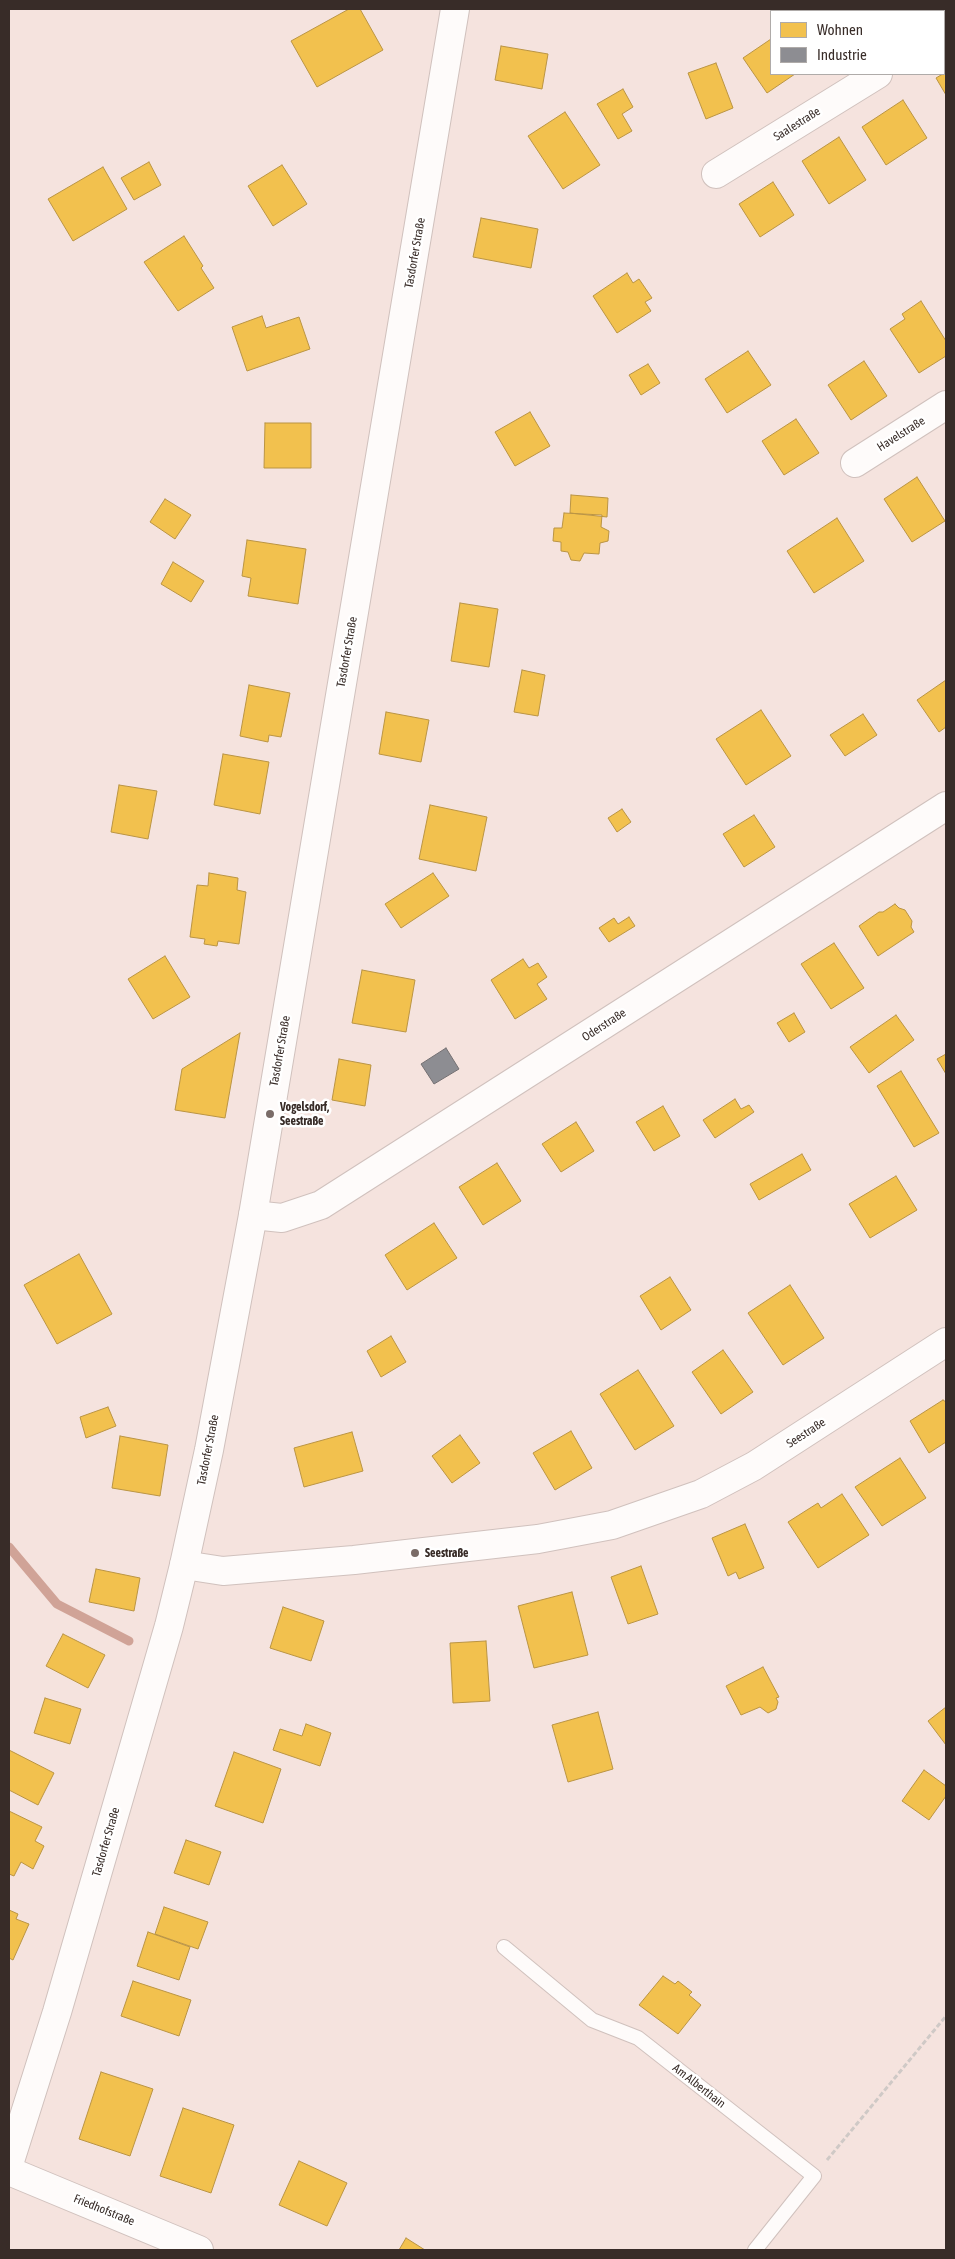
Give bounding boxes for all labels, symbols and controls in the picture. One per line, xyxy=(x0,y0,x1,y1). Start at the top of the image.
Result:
legend xyxy=(770,10,945,75)
text: Wohnen xyxy=(817,21,863,38)
text: Industrie xyxy=(817,46,867,63)
street label: Saalestraße xyxy=(771,104,823,144)
street label: Tasdorfer Straße xyxy=(402,217,428,289)
street label: Havelstraße xyxy=(874,414,928,454)
street label: Tasdorfer Straße xyxy=(334,616,360,688)
street label: Oderstraße xyxy=(579,1006,629,1044)
street label: Tasdorfer Straße xyxy=(267,1015,293,1087)
place label: Vogelsdorf, Seestraße xyxy=(280,1100,329,1128)
marker: Vogelsdorf, Seestraße xyxy=(264,1108,276,1120)
street label: Tasdorfer Straße xyxy=(194,1414,222,1486)
street label: Seestraße xyxy=(784,1415,828,1451)
place label: Seestraße xyxy=(425,1546,469,1560)
marker: Seestraße xyxy=(409,1547,421,1559)
street label: Tasdorfer Straße xyxy=(89,1806,123,1878)
street label: Am Alberthain xyxy=(670,2061,728,2111)
street label: Friedhofstraße xyxy=(71,2191,137,2229)

